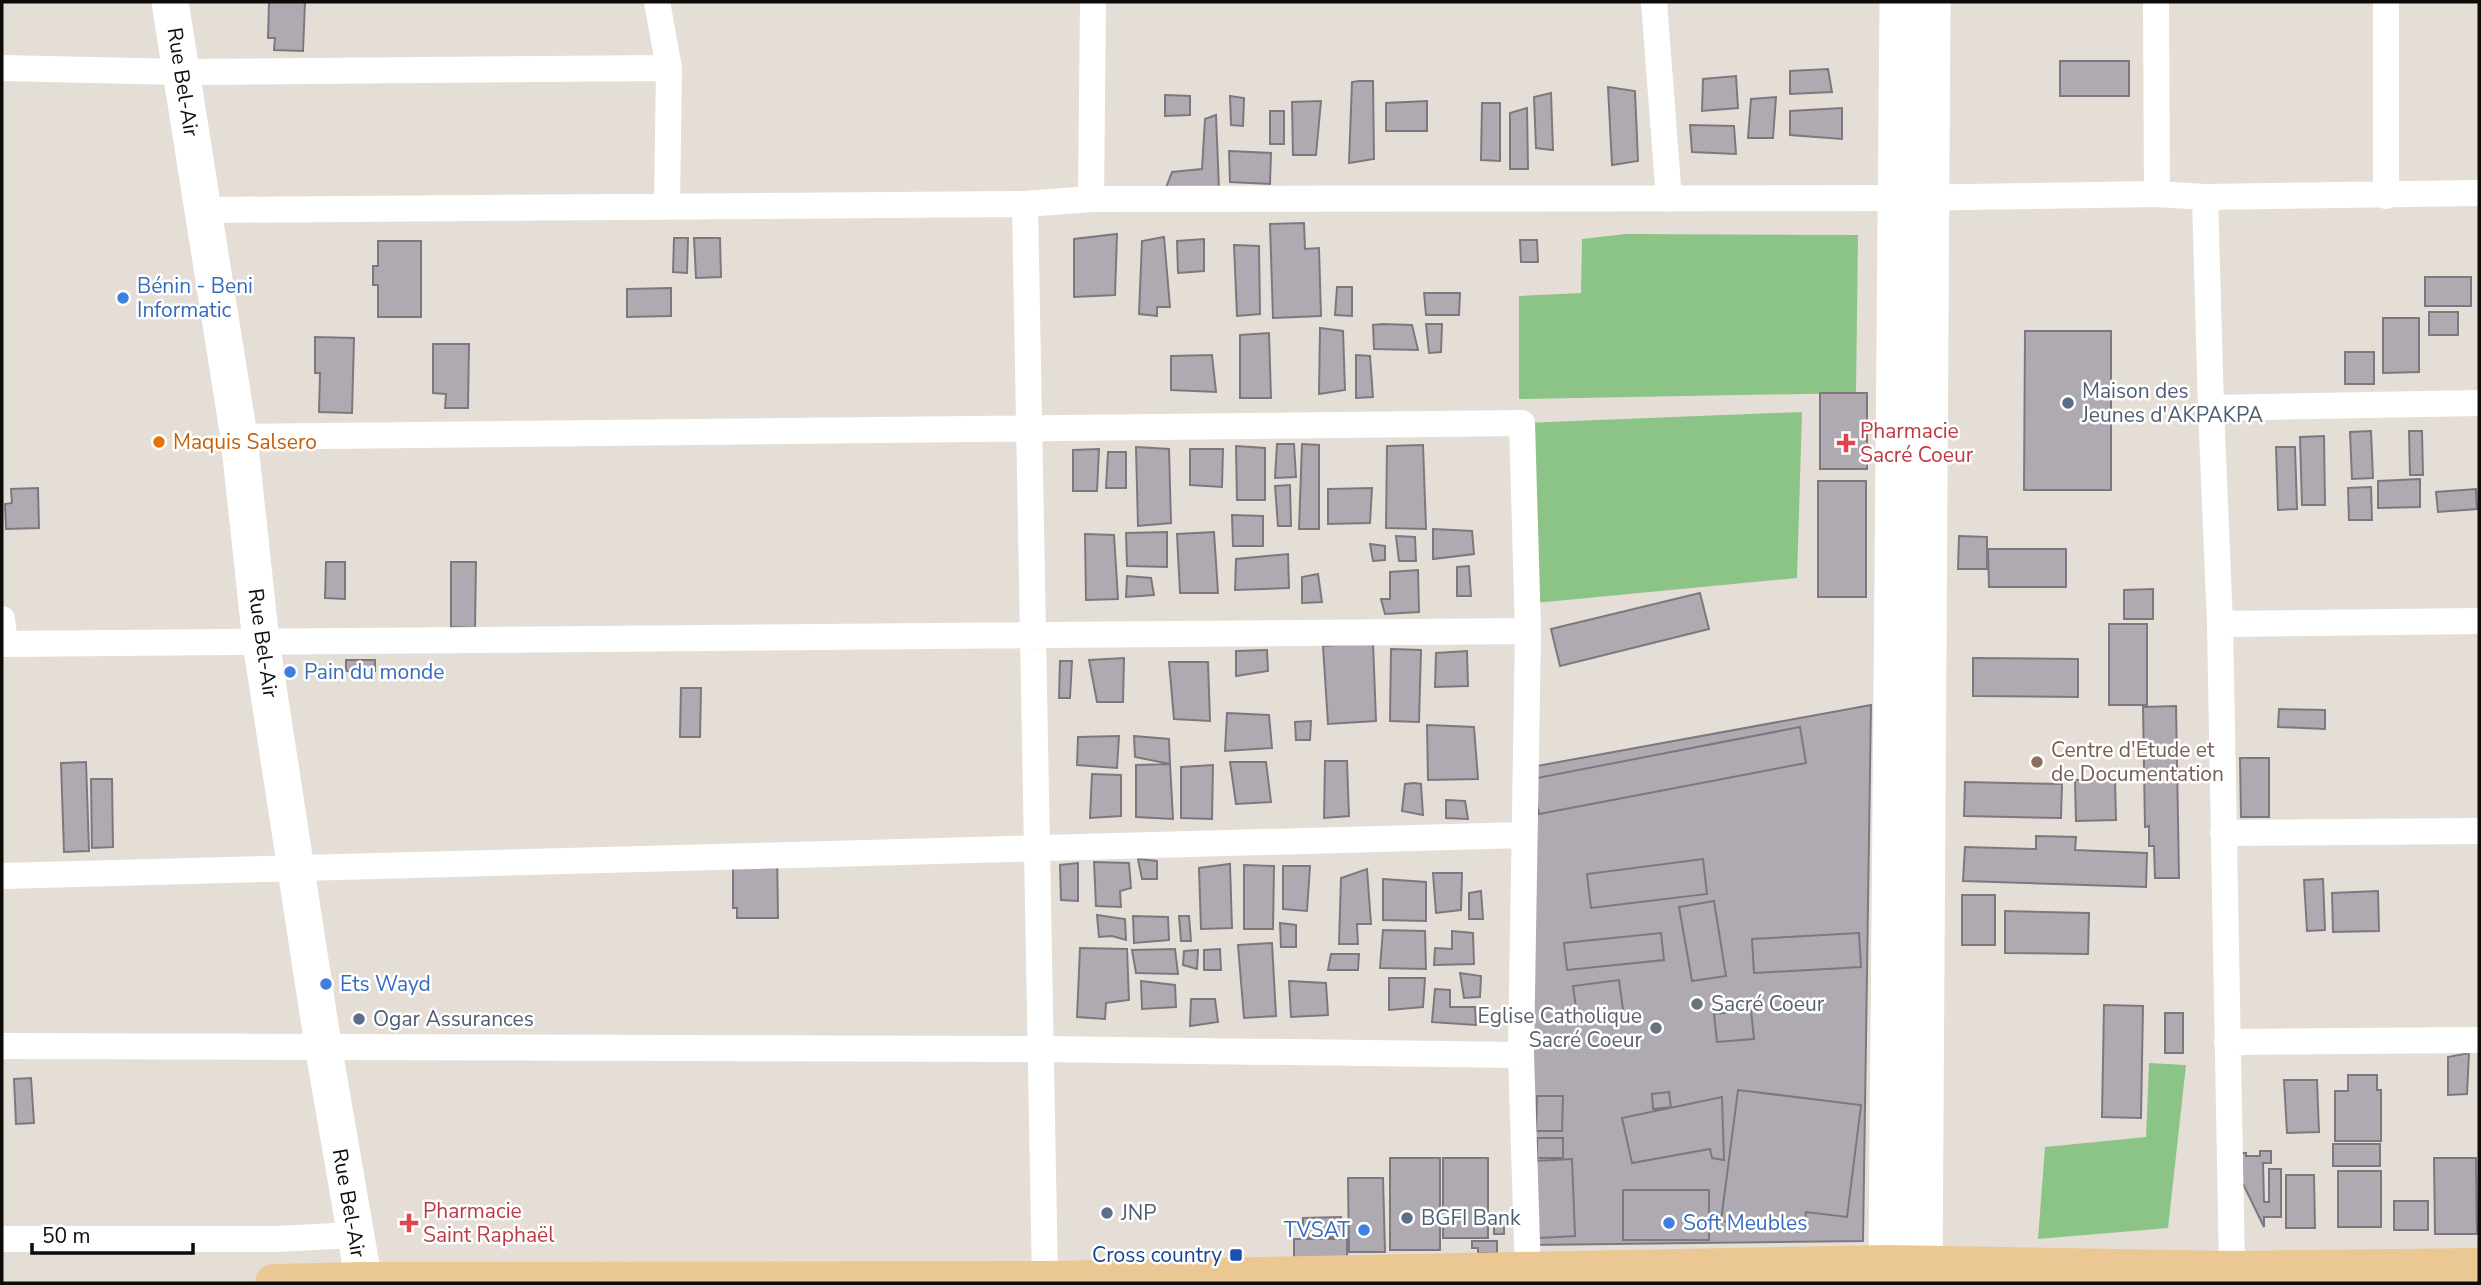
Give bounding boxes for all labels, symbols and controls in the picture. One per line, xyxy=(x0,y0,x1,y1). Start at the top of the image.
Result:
street label: Rue Bel-Air xyxy=(161,25,206,139)
place label: Bénin - Beni Informatic xyxy=(137,272,253,324)
marker: Bénin - Beni Informatic xyxy=(115,290,131,306)
place label: Maison des Jeunes d'AKPAKPA xyxy=(2081,377,2263,429)
marker: Maison des Jeunes d'AKPAKPA xyxy=(2060,395,2076,411)
place label: Pharmacie Sacré Coeur xyxy=(1860,417,1974,469)
place label: Maquis Salsero xyxy=(173,428,317,456)
marker: Maquis Salsero xyxy=(151,434,167,450)
marker: Pharmacie Sacré Coeur xyxy=(1838,435,1854,451)
street label: Rue Bel-Air xyxy=(241,587,285,700)
place label: Pain du monde xyxy=(304,658,445,686)
marker: Pain du monde xyxy=(282,664,298,680)
place label: Centre d'Etude et de Documentation xyxy=(2051,736,2224,788)
marker: Centre d'Etude et de Documentation xyxy=(2029,754,2045,770)
place label: Ets Wayd xyxy=(340,970,431,998)
marker: Ets Wayd xyxy=(318,976,334,992)
place label: Sacré Coeur xyxy=(1711,990,1825,1018)
marker: Sacré Coeur xyxy=(1689,996,1705,1012)
place label: Eglise Catholique Sacré Coeur xyxy=(1478,1002,1642,1054)
place label: Ogar Assurances xyxy=(373,1005,534,1033)
marker: Ogar Assurances xyxy=(351,1011,367,1027)
marker: Eglise Catholique Sacré Coeur xyxy=(1648,1020,1664,1036)
street label: Rue Bel-Air xyxy=(326,1146,372,1260)
place label: Pharmacie Saint Raphaël xyxy=(423,1197,555,1249)
place label: JNP xyxy=(1120,1199,1157,1227)
place label: BGFI Bank xyxy=(1421,1204,1521,1232)
marker: JNP xyxy=(1099,1205,1115,1221)
place label: Soft Meubles xyxy=(1683,1209,1807,1237)
marker: BGFI Bank xyxy=(1399,1210,1415,1226)
scale bar xyxy=(32,1212,192,1256)
marker: Pharmacie Saint Raphaël xyxy=(401,1215,417,1231)
marker: Soft Meubles xyxy=(1661,1215,1677,1231)
place label: TVSAT xyxy=(1284,1216,1350,1244)
text: 50 m xyxy=(42,1222,91,1250)
marker: TVSAT xyxy=(1356,1222,1372,1238)
place label: Cross country xyxy=(1092,1241,1222,1269)
marker: Cross country xyxy=(1228,1247,1244,1263)

